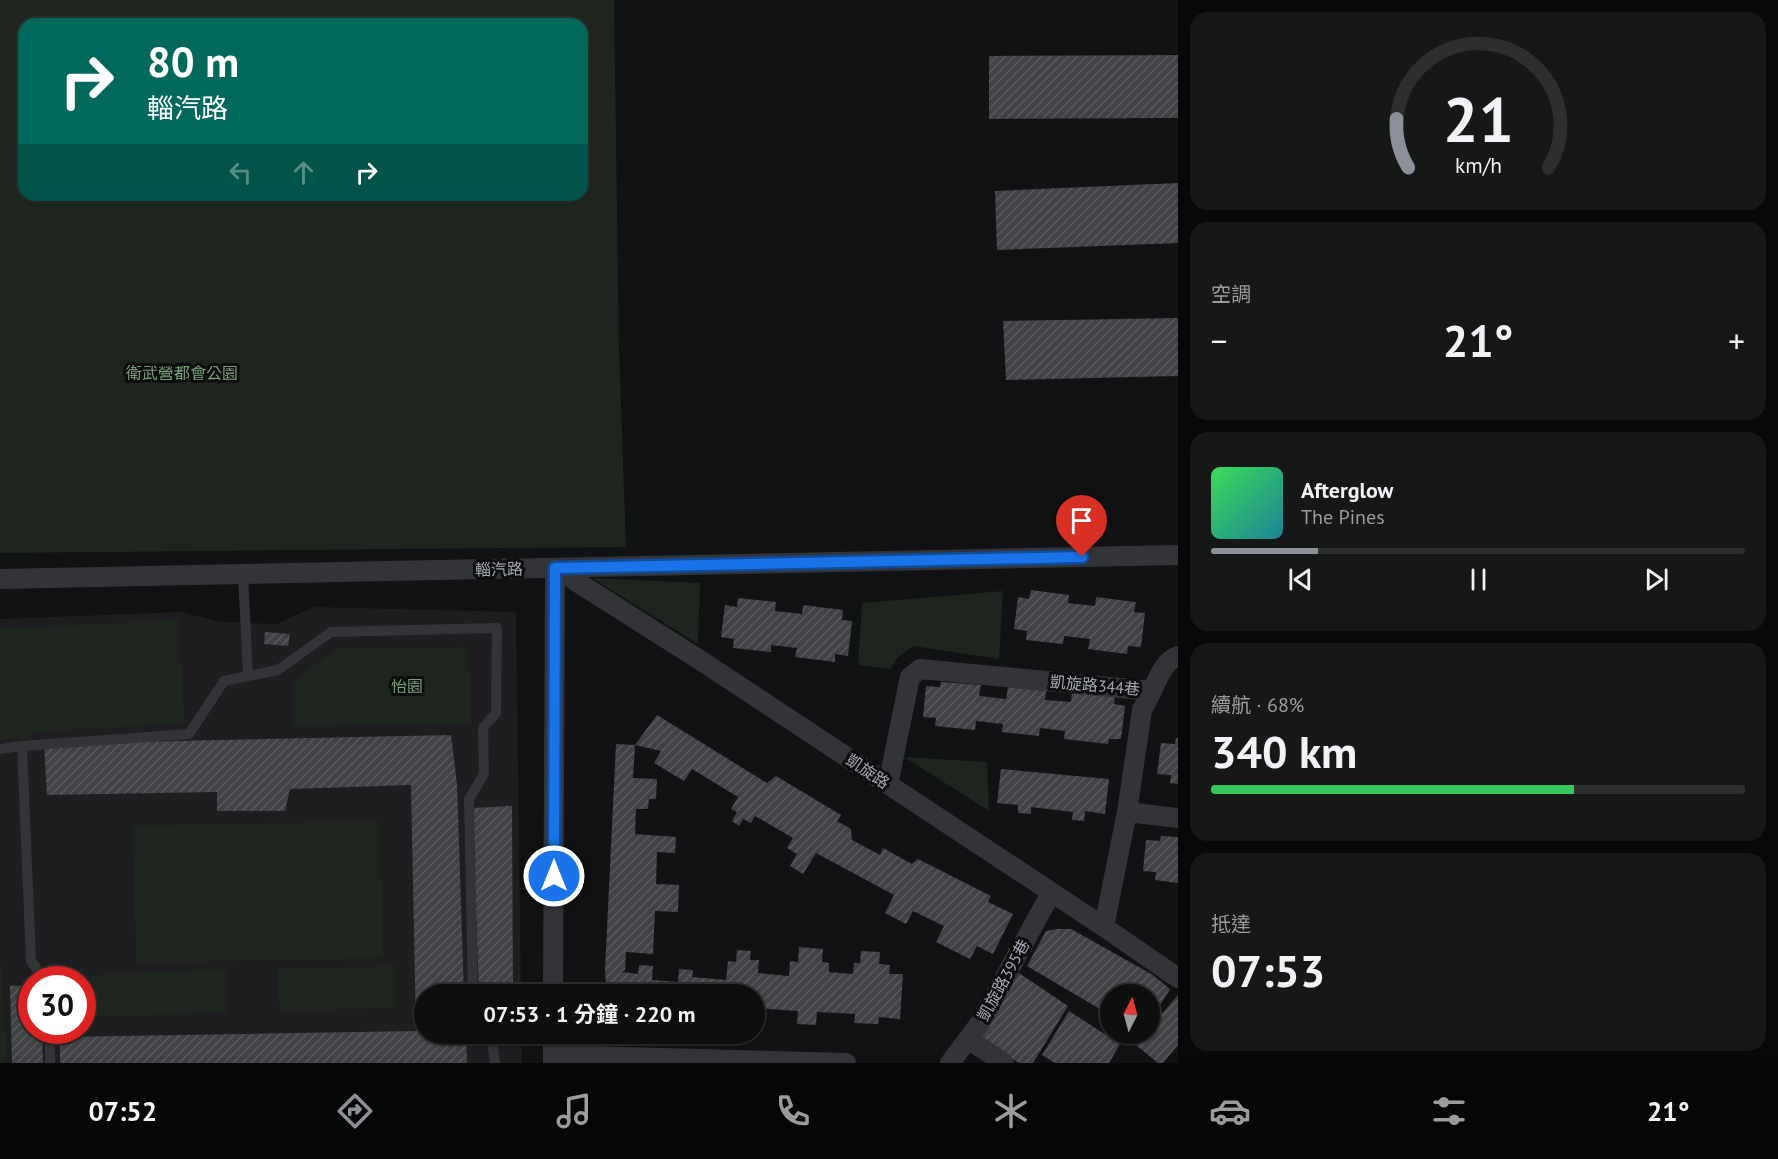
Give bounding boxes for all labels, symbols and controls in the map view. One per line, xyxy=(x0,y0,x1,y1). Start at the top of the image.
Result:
text: 80 m xyxy=(147,34,239,89)
icon: right xyxy=(48,42,126,120)
text: 21 xyxy=(1443,78,1513,159)
text: 輜汽路 xyxy=(147,91,228,125)
text: km/h xyxy=(1454,151,1501,179)
icon: left xyxy=(224,156,257,189)
icon: ahead xyxy=(287,156,320,189)
icon: right xyxy=(350,156,383,189)
text: 空調 xyxy=(1211,281,1251,307)
text: 21° xyxy=(1443,311,1513,369)
text: − xyxy=(1211,319,1228,362)
text: + xyxy=(1728,319,1745,362)
park label: 衛武營都會公園 xyxy=(126,363,238,383)
text: Afterglow xyxy=(1301,476,1393,504)
pin xyxy=(1056,495,1107,557)
icon: arrive xyxy=(1065,504,1098,537)
text: The Pines xyxy=(1301,504,1385,530)
street label: 輜汽路 xyxy=(475,559,523,579)
icon: previous xyxy=(1284,563,1317,596)
icon: pause xyxy=(1462,563,1495,596)
icon: next xyxy=(1640,563,1673,596)
street label: 凱旋路344巷 xyxy=(1049,671,1141,699)
park label: 怡園 xyxy=(391,676,423,696)
text: 續航 · 68% xyxy=(1211,692,1304,718)
text: 340 km xyxy=(1211,722,1357,780)
street label: 凱旋路 xyxy=(843,749,893,793)
position arrow xyxy=(522,844,586,908)
text: 抵達 xyxy=(1211,911,1251,937)
street label: 凱旋路395巷 xyxy=(972,936,1034,1024)
text: 07:53 xyxy=(1211,941,1325,999)
speed limit sign: 30 xyxy=(18,966,96,1044)
north arrow xyxy=(1100,984,1160,1044)
map controls xyxy=(1100,984,1160,1044)
text: 07:53 · 1 分鐘 · 220 m xyxy=(484,1000,695,1028)
icon: directions xyxy=(334,1090,376,1132)
icon: music xyxy=(553,1090,595,1132)
icon: phone xyxy=(772,1090,814,1132)
icon: climate xyxy=(990,1090,1032,1132)
icon: car xyxy=(1209,1090,1251,1132)
icon: filters xyxy=(1428,1090,1470,1132)
text: 07:52 xyxy=(88,1094,157,1128)
text: 21° xyxy=(1647,1094,1689,1128)

